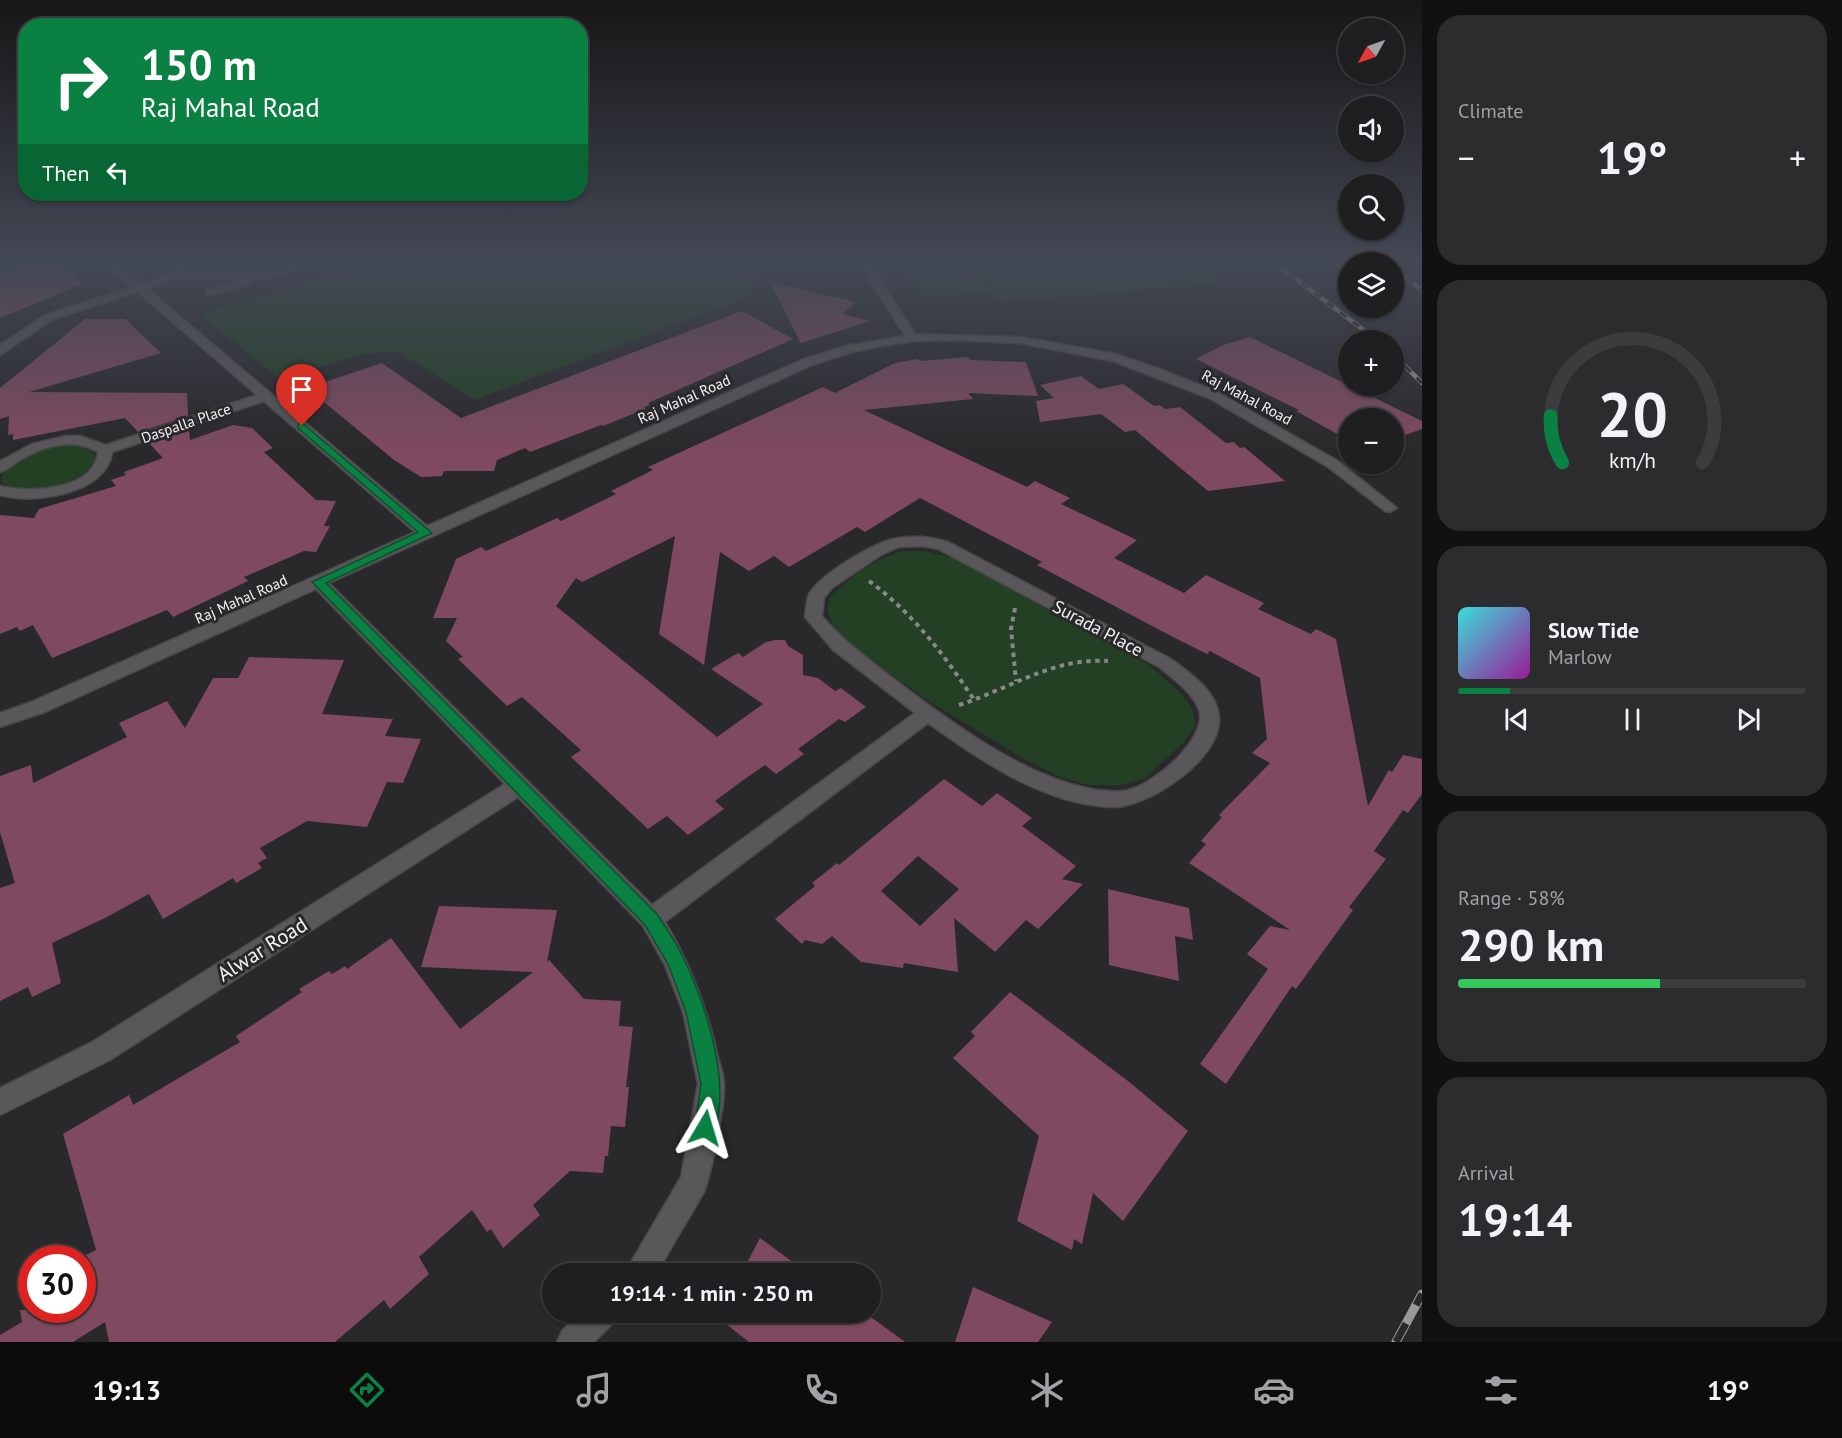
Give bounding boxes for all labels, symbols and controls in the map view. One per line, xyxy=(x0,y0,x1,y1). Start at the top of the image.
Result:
north arrow xyxy=(1338,18,1404,84)
map controls xyxy=(1338,18,1404,474)
text: 150 m xyxy=(141,37,257,92)
icon: right xyxy=(42,42,120,120)
text: Raj Mahal Road xyxy=(141,90,320,124)
button: sound xyxy=(1338,96,1404,162)
text: Climate xyxy=(1458,98,1524,124)
text: 19° xyxy=(1597,128,1667,186)
text: − xyxy=(1458,136,1475,179)
text: + xyxy=(1789,136,1806,179)
icon: left xyxy=(101,156,134,189)
text: Then xyxy=(42,159,89,187)
button: search xyxy=(1338,174,1404,240)
button: layers xyxy=(1338,252,1404,318)
button: + xyxy=(1338,330,1404,396)
pin xyxy=(276,364,327,426)
street label: Raj Mahal Road xyxy=(1199,365,1295,429)
street label: Raj Mahal Road xyxy=(635,370,733,428)
icon: arrive xyxy=(285,373,318,406)
text: 20 xyxy=(1597,373,1667,454)
street label: Daspalla Place xyxy=(139,399,233,447)
button: − xyxy=(1338,408,1404,474)
text: km/h xyxy=(1608,446,1655,474)
street label: Raj Mahal Road xyxy=(192,570,290,628)
street label: Surada Place xyxy=(1049,595,1147,661)
text: Slow Tide xyxy=(1548,616,1639,644)
text: Marlow xyxy=(1548,644,1612,670)
icon: previous xyxy=(1500,703,1533,736)
icon: pause xyxy=(1616,703,1649,736)
icon: next xyxy=(1732,703,1765,736)
text: Range · 58% xyxy=(1458,885,1565,911)
street label: Alwar Road xyxy=(212,911,312,987)
text: 290 km xyxy=(1458,915,1604,973)
position arrow xyxy=(673,1096,737,1160)
text: Arrival xyxy=(1458,1160,1514,1186)
text: 19:14 xyxy=(1458,1190,1572,1248)
speed limit sign: 30 xyxy=(18,1245,96,1323)
text: 19:14 · 1 min · 250 m xyxy=(610,1279,813,1307)
icon: directions xyxy=(346,1369,388,1411)
icon: music xyxy=(573,1369,615,1411)
icon: phone xyxy=(800,1369,842,1411)
icon: climate xyxy=(1026,1369,1068,1411)
icon: car xyxy=(1253,1369,1295,1411)
icon: filters xyxy=(1480,1369,1522,1411)
text: 19:13 xyxy=(92,1373,161,1407)
text: 19° xyxy=(1707,1373,1749,1407)

